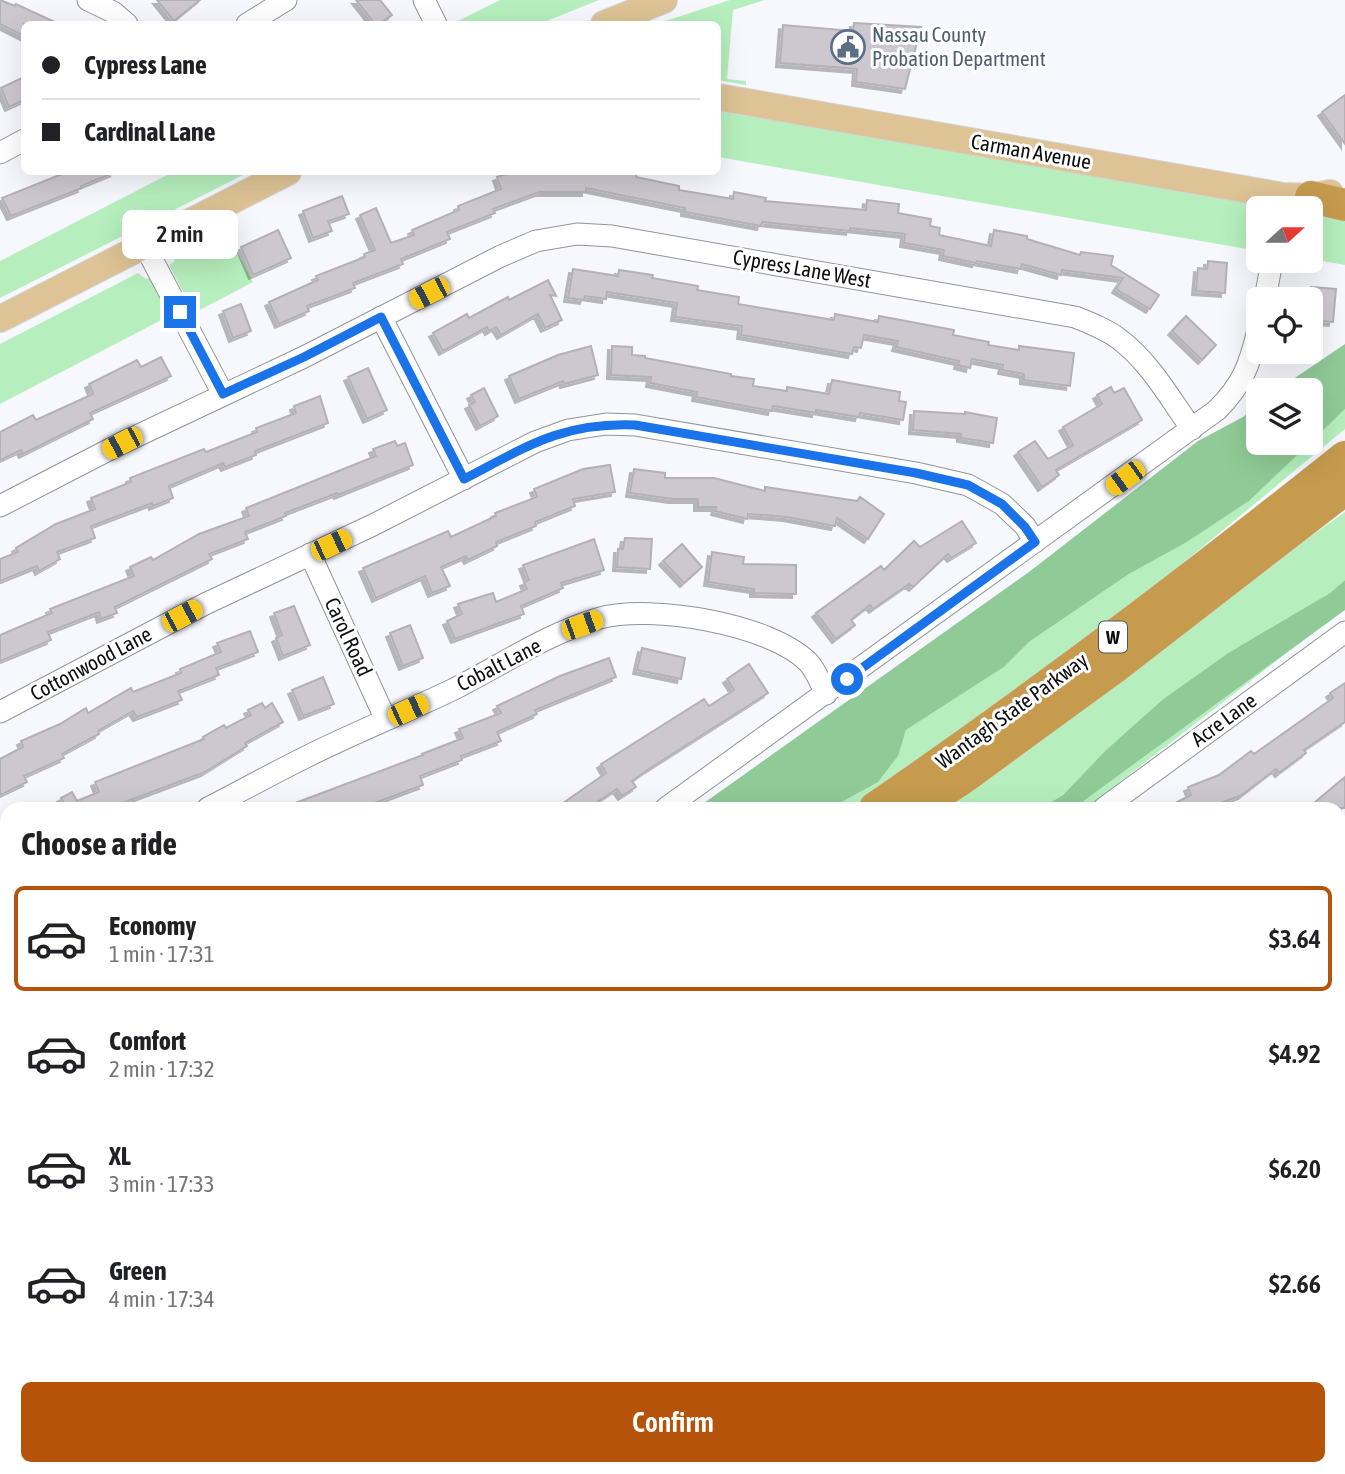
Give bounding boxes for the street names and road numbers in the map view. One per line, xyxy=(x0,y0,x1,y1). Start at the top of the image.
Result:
street label: Carman Avenue xyxy=(969,129,1093,173)
street label: Cypress Lane West xyxy=(731,244,873,292)
street label: Carol Road xyxy=(320,594,377,680)
street label: Cottonwood Lane xyxy=(26,621,155,705)
road number: W xyxy=(1099,622,1127,652)
street label: Cobalt Lane xyxy=(452,633,545,695)
street label: Wantagh State Parkway xyxy=(931,647,1092,773)
street label: Acre Lane xyxy=(1186,688,1261,751)

